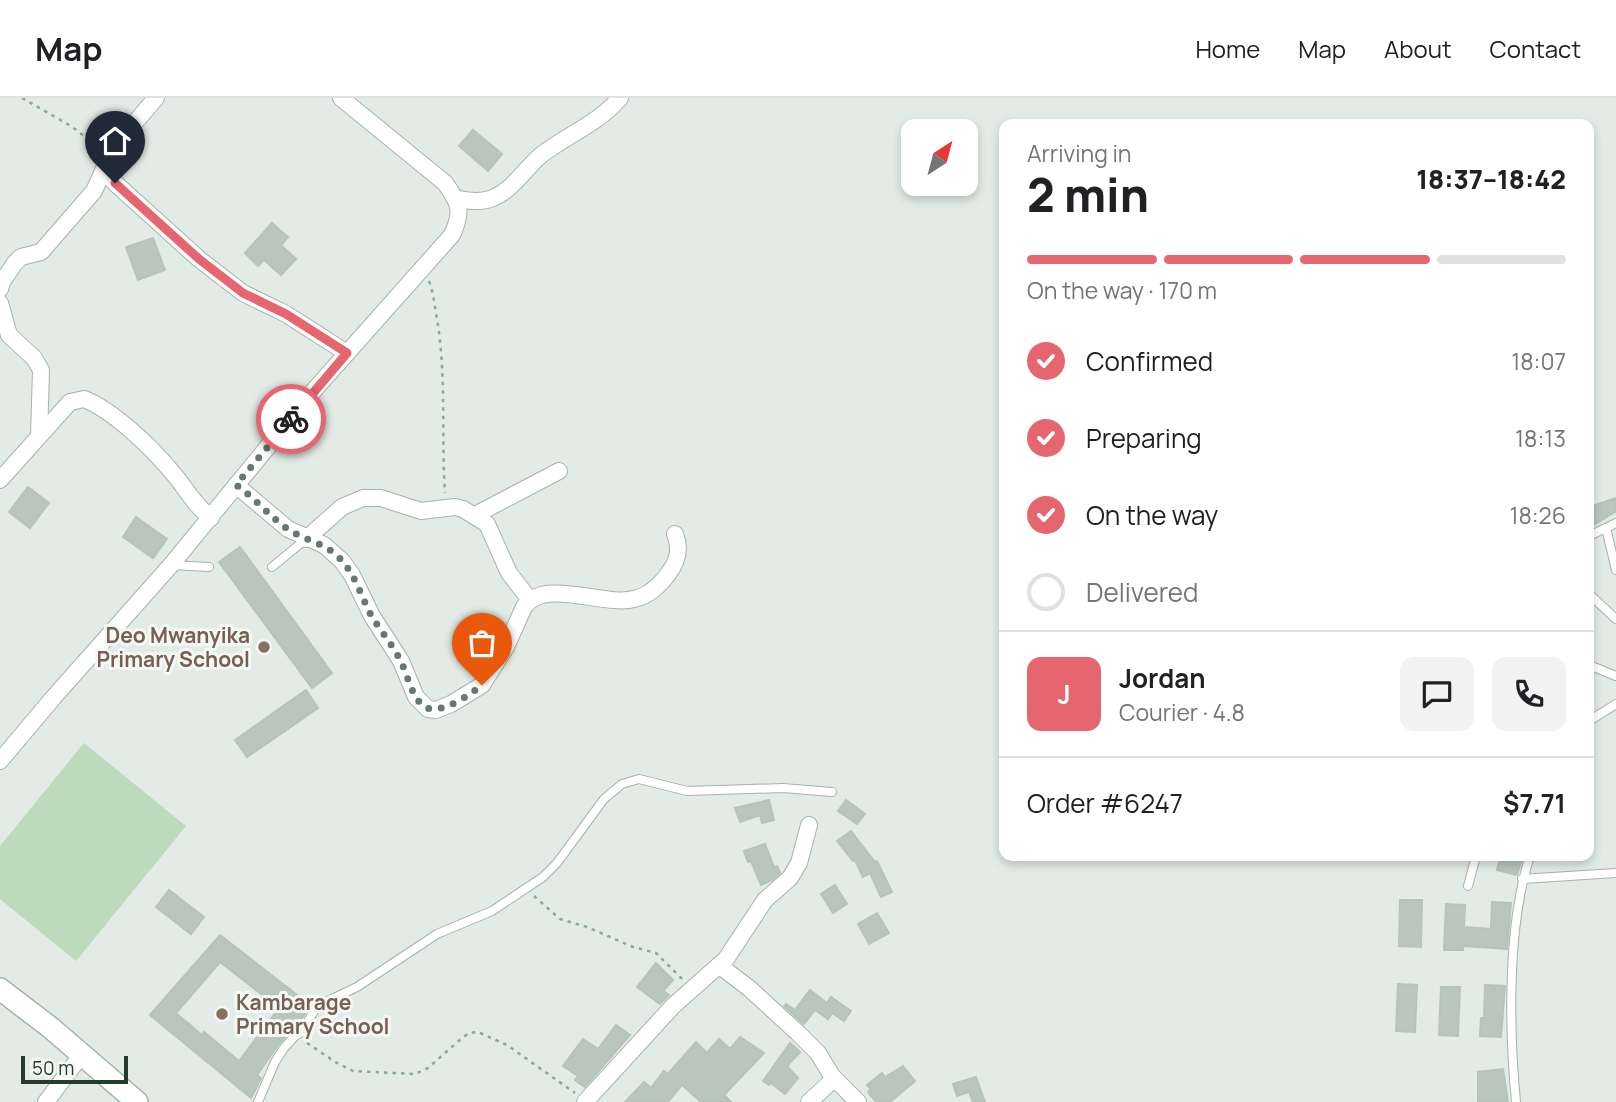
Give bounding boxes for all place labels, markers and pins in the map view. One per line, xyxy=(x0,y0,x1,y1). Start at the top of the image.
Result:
pin xyxy=(85,111,145,183)
pin xyxy=(452,613,512,685)
place label: Deo Mwanyika Primary School xyxy=(96,621,250,673)
marker: Deo Mwanyika Primary School xyxy=(256,639,272,655)
place label: Kambarage Primary School xyxy=(236,988,390,1040)
marker: Kambarage Primary School xyxy=(214,1006,230,1022)

